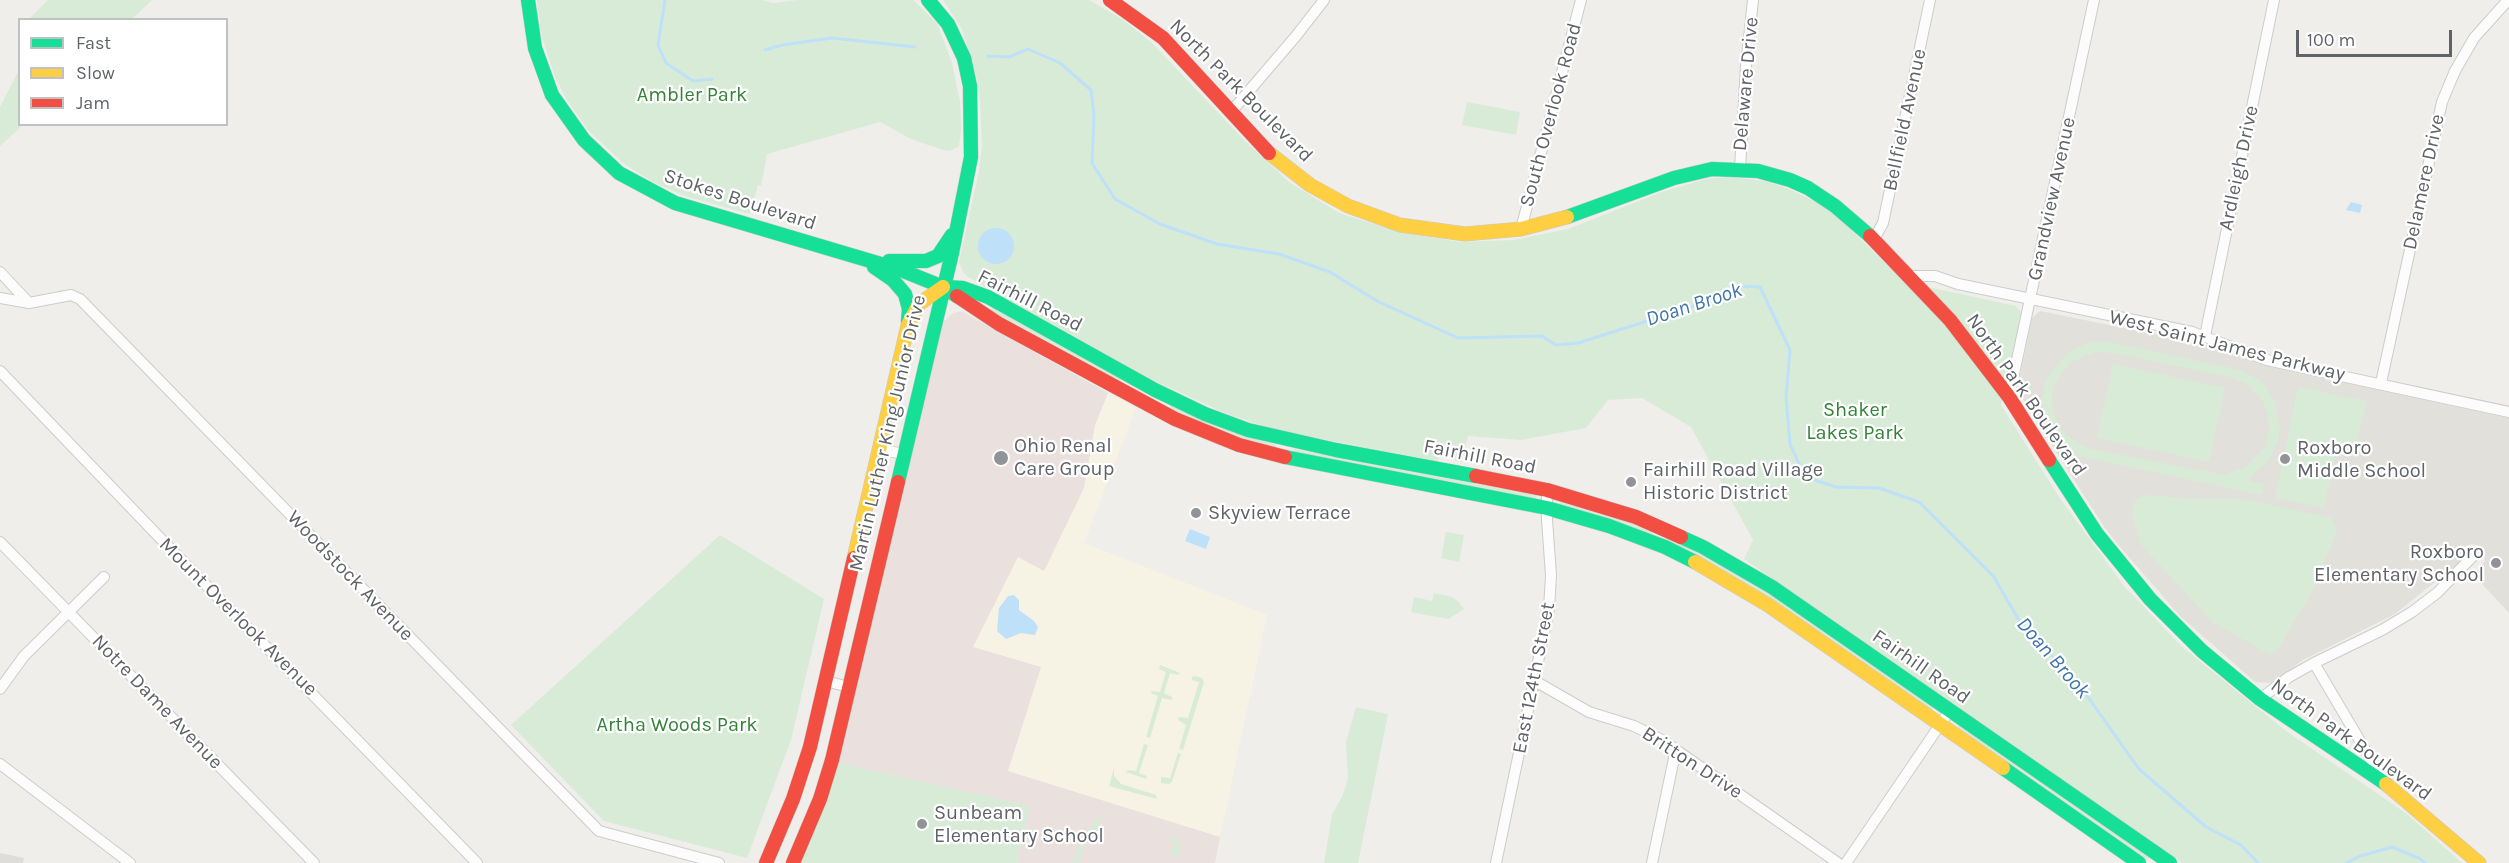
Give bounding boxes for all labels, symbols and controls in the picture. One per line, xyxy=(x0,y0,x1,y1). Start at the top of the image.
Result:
street label: North Park Boulevard xyxy=(1164,14,1318,168)
street label: Delaware Drive xyxy=(1728,16,1764,152)
legend xyxy=(18,18,228,126)
scale bar xyxy=(2299,18,2455,56)
street label: South Overlook Road xyxy=(1515,20,1587,210)
text: 100 m xyxy=(2307,29,2355,51)
text: Fast xyxy=(76,32,111,54)
street label: Bellfield Avenue xyxy=(1878,47,1932,193)
text: Slow xyxy=(76,62,115,84)
park label: Ambler Park xyxy=(637,83,747,107)
text: Jam xyxy=(76,92,110,114)
street label: Ardleigh Drive xyxy=(2214,103,2264,233)
street label: Delamere Drive xyxy=(2398,112,2450,252)
street label: Grandview Avenue xyxy=(2023,115,2081,283)
street label: Stokes Boulevard xyxy=(661,164,819,236)
street label: Fairhill Road xyxy=(974,264,1086,338)
water label: Doan Brook xyxy=(1643,278,1745,332)
street label: Martin Luther King Junior Drive xyxy=(844,293,932,573)
street label: West Saint James Parkway xyxy=(2106,305,2348,387)
street label: North Park Boulevard xyxy=(1961,309,2091,481)
park label: Shaker Lakes Park xyxy=(1806,398,1904,445)
place label: Ohio Renal Care Group xyxy=(1014,434,1114,481)
street label: Fairhill Road xyxy=(1422,434,1538,480)
place label: Roxboro Middle School xyxy=(2297,436,2426,483)
marker: Ohio Renal Care Group xyxy=(992,449,1010,467)
marker: Roxboro Middle School xyxy=(2278,452,2292,466)
place label: Fairhill Road Village Historic District xyxy=(1643,458,1823,505)
marker: Fairhill Road Village Historic District xyxy=(1624,475,1638,489)
place label: Skyview Terrace xyxy=(1208,501,1351,525)
street label: Woodstock Avenue xyxy=(282,506,418,646)
marker: Skyview Terrace xyxy=(1189,506,1203,520)
street label: Mount Overlook Avenue xyxy=(154,533,322,701)
place label: Roxboro Elementary School xyxy=(2314,540,2484,587)
marker: Roxboro Elementary School xyxy=(2489,556,2503,570)
street label: East 124th Street xyxy=(1508,600,1560,756)
water label: Doan Brook xyxy=(2011,612,2095,704)
street label: Fairhill Road xyxy=(1867,624,1975,710)
street label: Notre Dame Avenue xyxy=(86,630,228,774)
street label: North Park Boulevard xyxy=(2266,674,2436,806)
park label: Artha Woods Park xyxy=(597,713,757,737)
street label: Britton Drive xyxy=(1637,722,1747,804)
place label: Sunbeam Elementary School xyxy=(934,801,1104,848)
marker: Sunbeam Elementary School xyxy=(915,817,929,831)

